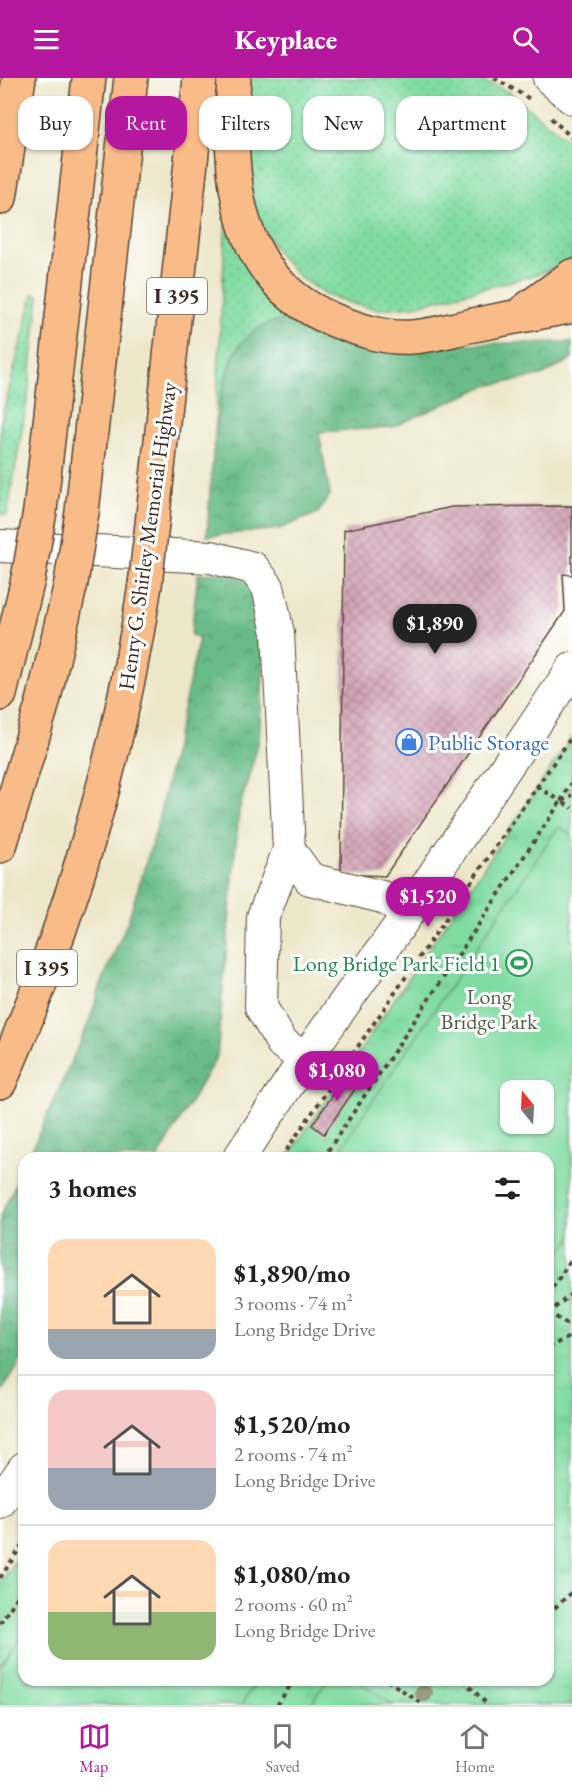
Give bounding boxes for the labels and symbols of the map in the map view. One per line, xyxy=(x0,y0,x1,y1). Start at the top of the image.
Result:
road number: I 395 xyxy=(147,278,207,314)
street label: Henry G. Shirley Memorial Highway xyxy=(112,380,184,692)
pin: $1,890 xyxy=(386,604,484,655)
shop icon: Public Storage xyxy=(394,727,424,757)
place label: Public Storage xyxy=(428,728,549,757)
pin: $1,520 xyxy=(379,877,477,928)
sports icon: Long Bridge Park Field 1 xyxy=(504,948,534,978)
place label: Long Bridge Park Field 1 xyxy=(293,949,500,978)
road number: I 395 xyxy=(17,950,77,986)
park label: Long Bridge Park xyxy=(441,982,538,1036)
pin: $1,080 xyxy=(288,1051,386,1102)
north arrow xyxy=(500,1080,554,1134)

